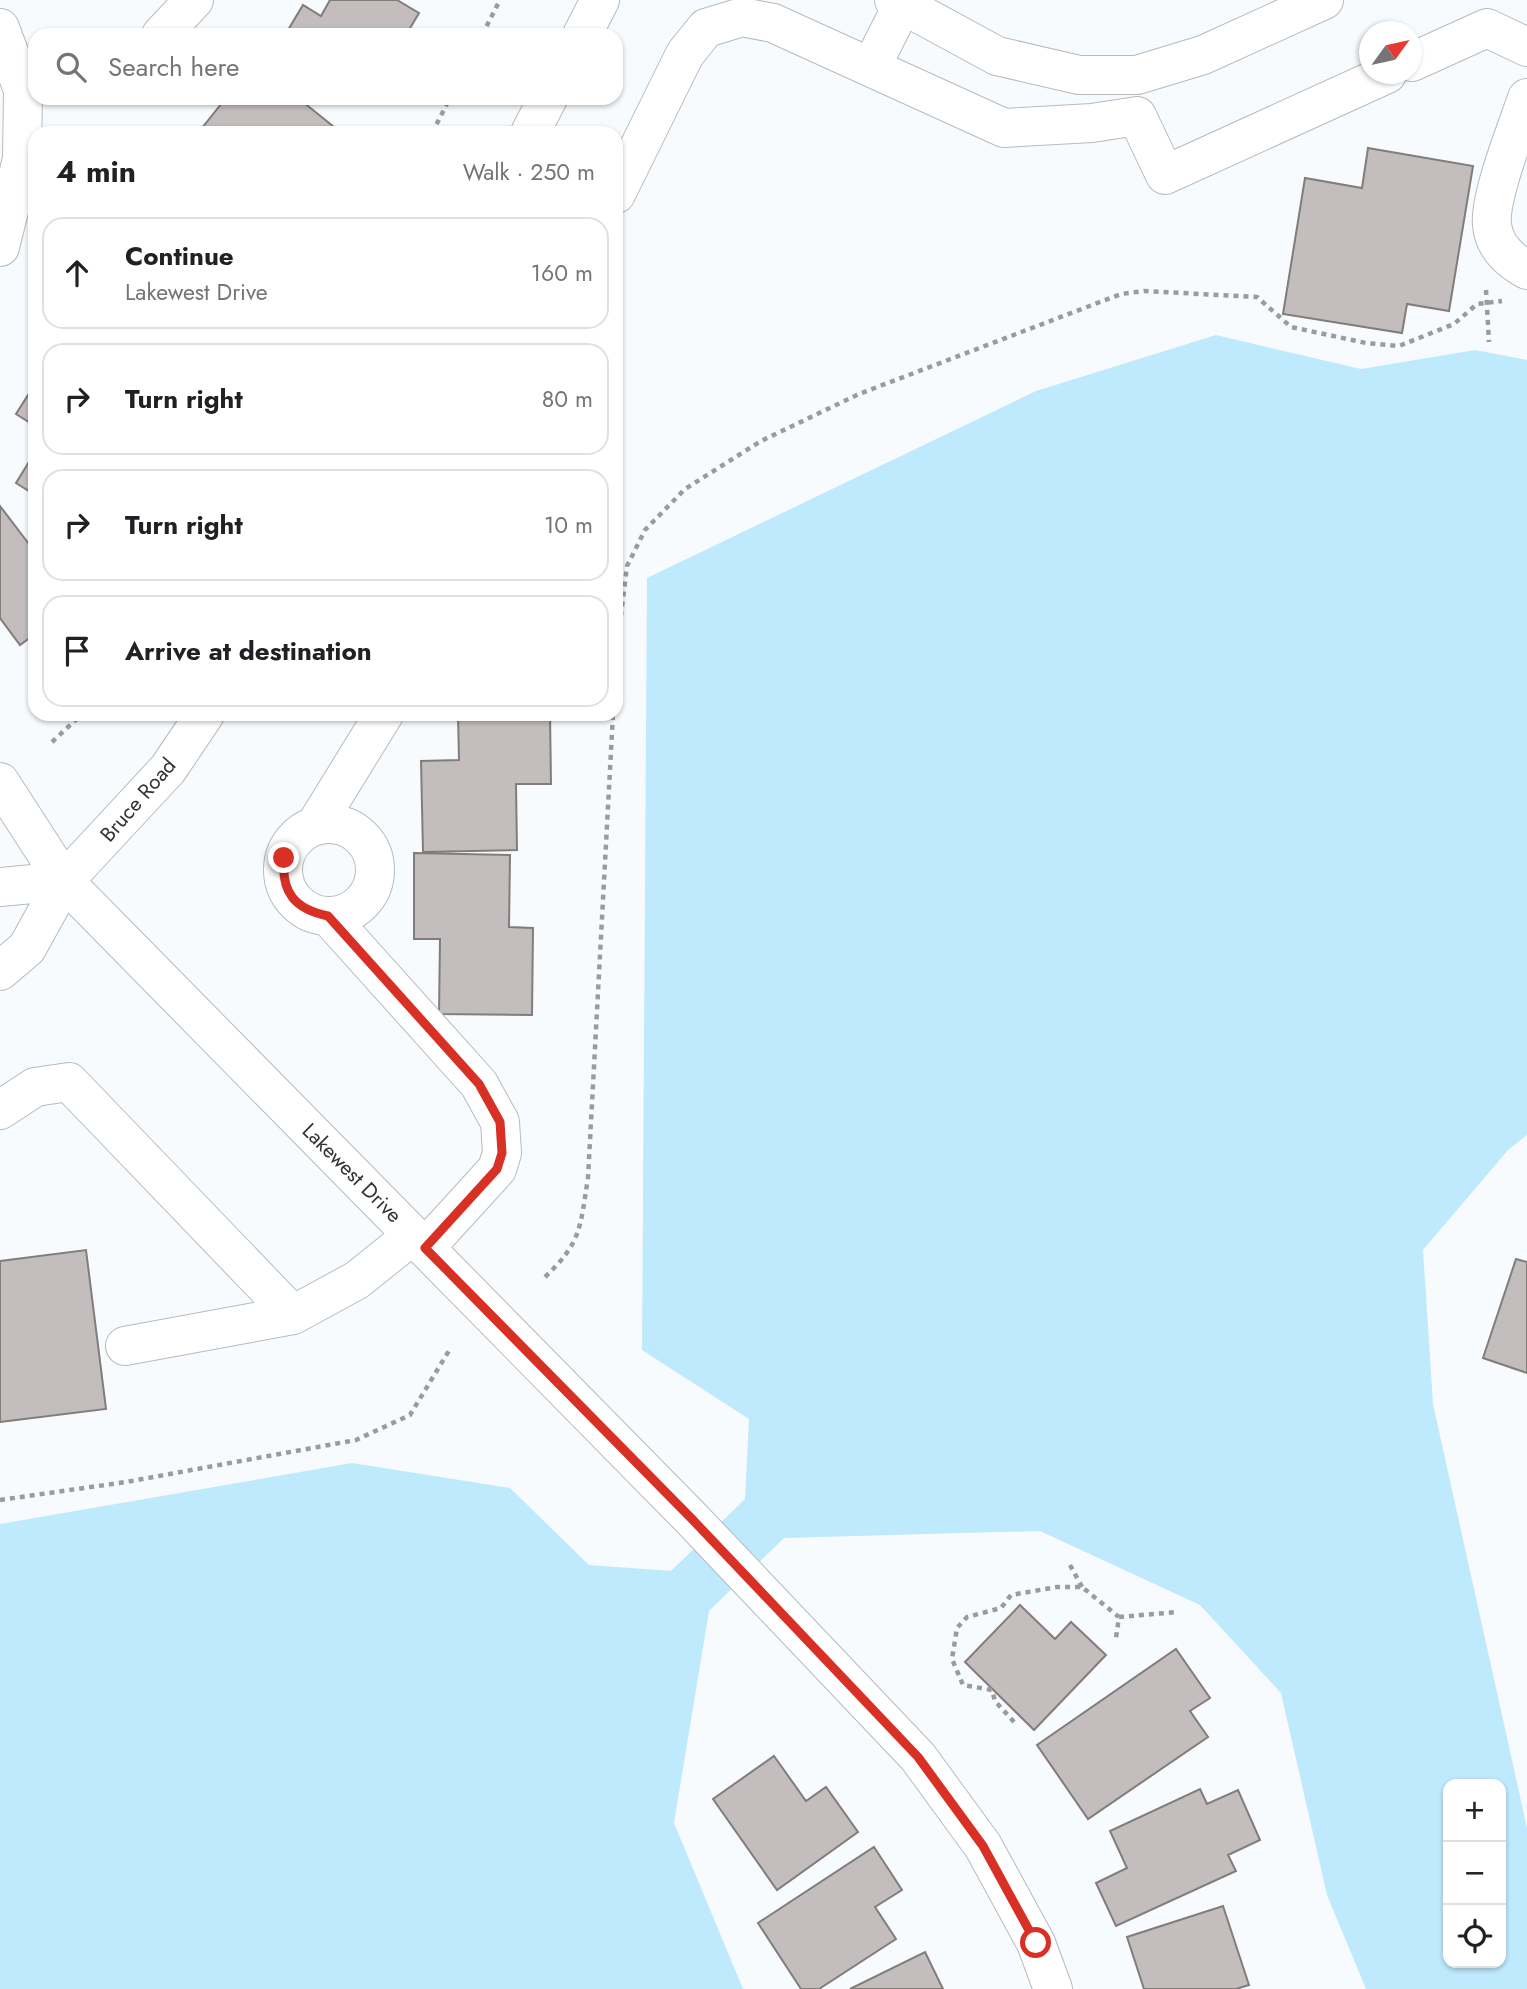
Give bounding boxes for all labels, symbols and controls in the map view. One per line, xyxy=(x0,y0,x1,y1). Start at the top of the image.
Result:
north arrow xyxy=(1359,21,1422,84)
search box xyxy=(28,28,623,105)
icon: search xyxy=(52,48,90,86)
text: Search here xyxy=(108,48,240,86)
text: 4 min xyxy=(56,150,136,193)
text: Walk · 250 m xyxy=(463,155,595,189)
text: Continue xyxy=(125,237,234,275)
icon: ahead xyxy=(58,254,96,292)
text: 160 m xyxy=(531,256,593,290)
text: Lakewest Drive xyxy=(125,275,268,309)
icon: right xyxy=(58,380,96,418)
text: Turn right xyxy=(125,380,243,418)
text: 80 m xyxy=(542,382,593,416)
icon: right xyxy=(58,506,96,544)
text: Turn right xyxy=(125,506,243,544)
text: 10 m xyxy=(544,508,593,542)
icon: arrive xyxy=(58,632,96,670)
text: Arrive at destination xyxy=(125,632,372,670)
street label: Bruce Road xyxy=(93,752,183,848)
route end xyxy=(268,842,299,873)
street label: Lakewest Drive xyxy=(295,1116,409,1230)
map controls xyxy=(1443,1779,1506,1968)
button: + xyxy=(1443,1779,1506,1842)
button: − xyxy=(1443,1842,1506,1905)
button: locate xyxy=(1443,1905,1506,1968)
route start xyxy=(1020,1927,1051,1958)

